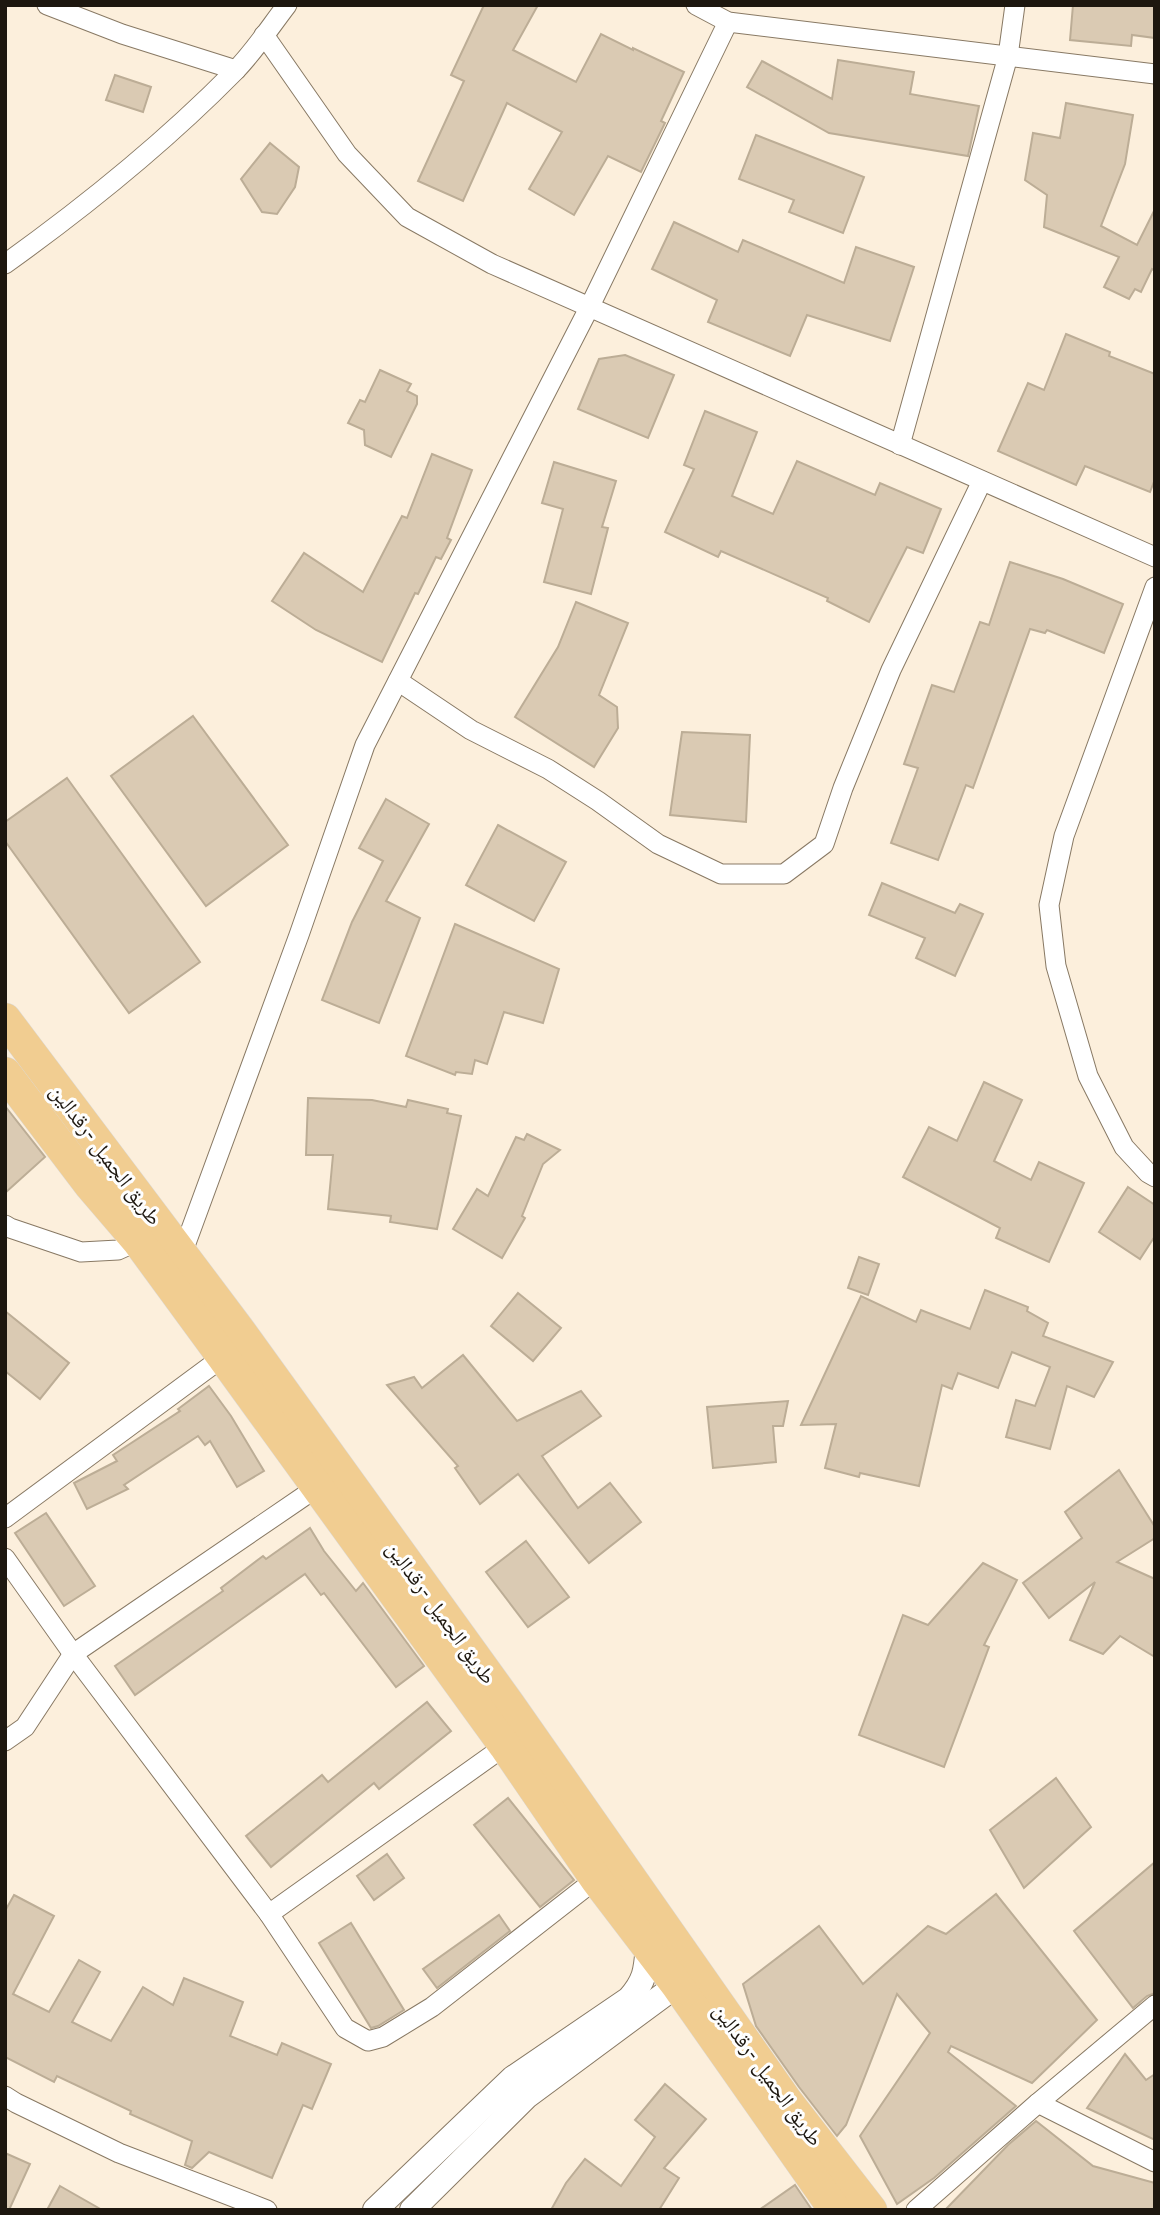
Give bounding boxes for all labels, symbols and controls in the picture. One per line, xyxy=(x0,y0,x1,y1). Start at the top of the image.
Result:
street label: طريق الجميل -رقدالين xyxy=(44,1079,168,1231)
street label: طريق الجميل -رقدالين xyxy=(380,1536,502,1689)
street label: طريق الجميل -رقدالين xyxy=(707,1998,829,2151)

